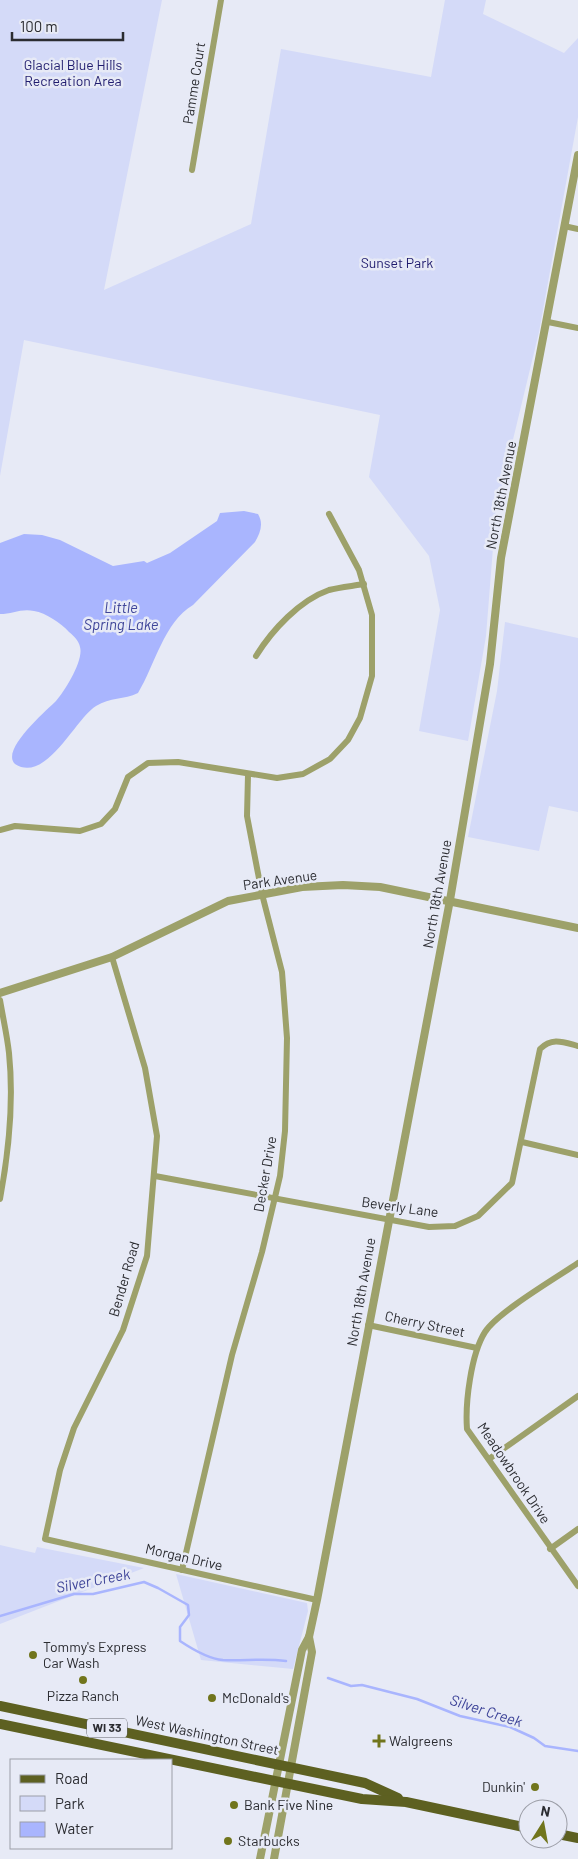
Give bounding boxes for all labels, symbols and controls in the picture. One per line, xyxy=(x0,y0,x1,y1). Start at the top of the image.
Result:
scale bar xyxy=(12,10,124,42)
text: 100 m xyxy=(20,17,58,35)
street label: Pamme Court xyxy=(179,41,208,125)
park label: Glacial Blue Hills Recreation Area xyxy=(24,56,123,89)
park label: Sunset Park xyxy=(361,254,433,271)
street label: North 18th Avenue xyxy=(482,439,519,551)
water label: Little Spring Lake xyxy=(83,598,159,633)
street label: North 18th Avenue xyxy=(419,838,454,950)
street label: Park Avenue xyxy=(242,866,318,893)
street label: Decker Drive xyxy=(249,1135,280,1213)
street label: Beverly Lane xyxy=(360,1193,440,1220)
street label: North 18th Avenue xyxy=(343,1236,378,1348)
street label: Bender Road xyxy=(105,1239,142,1319)
street label: Cherry Street xyxy=(383,1307,467,1340)
street label: Meadowbrook Drive xyxy=(474,1419,555,1527)
street label: Morgan Drive xyxy=(144,1539,224,1574)
water label: Silver Creek xyxy=(54,1564,132,1596)
place label: Tommy's Express Car Wash xyxy=(43,1638,147,1671)
marker: Tommy's Express Car Wash xyxy=(27,1649,39,1661)
marker: Pizza Ranch xyxy=(77,1674,89,1686)
place label: Pizza Ranch xyxy=(47,1687,119,1704)
place label: McDonald's xyxy=(222,1689,290,1706)
water label: Silver Creek xyxy=(448,1690,525,1730)
marker: McDonald's xyxy=(206,1692,218,1704)
street label: West Washington Street xyxy=(134,1711,280,1758)
road number: WI 33 xyxy=(87,1719,127,1738)
place label: Walgreens xyxy=(389,1732,453,1749)
marker: Walgreens xyxy=(373,1735,385,1747)
legend xyxy=(10,1759,172,1849)
text: Road xyxy=(55,1769,88,1787)
place label: Dunkin' xyxy=(482,1778,525,1795)
marker: Dunkin' xyxy=(529,1781,541,1793)
text: Park xyxy=(55,1794,85,1812)
place label: Bank Five Nine xyxy=(244,1796,333,1813)
marker: Bank Five Nine xyxy=(228,1799,240,1811)
north arrow xyxy=(518,1799,568,1849)
text: N xyxy=(539,1802,552,1820)
text: Water xyxy=(55,1819,94,1837)
place label: Starbucks xyxy=(238,1832,300,1849)
marker: Starbucks xyxy=(222,1835,234,1847)

